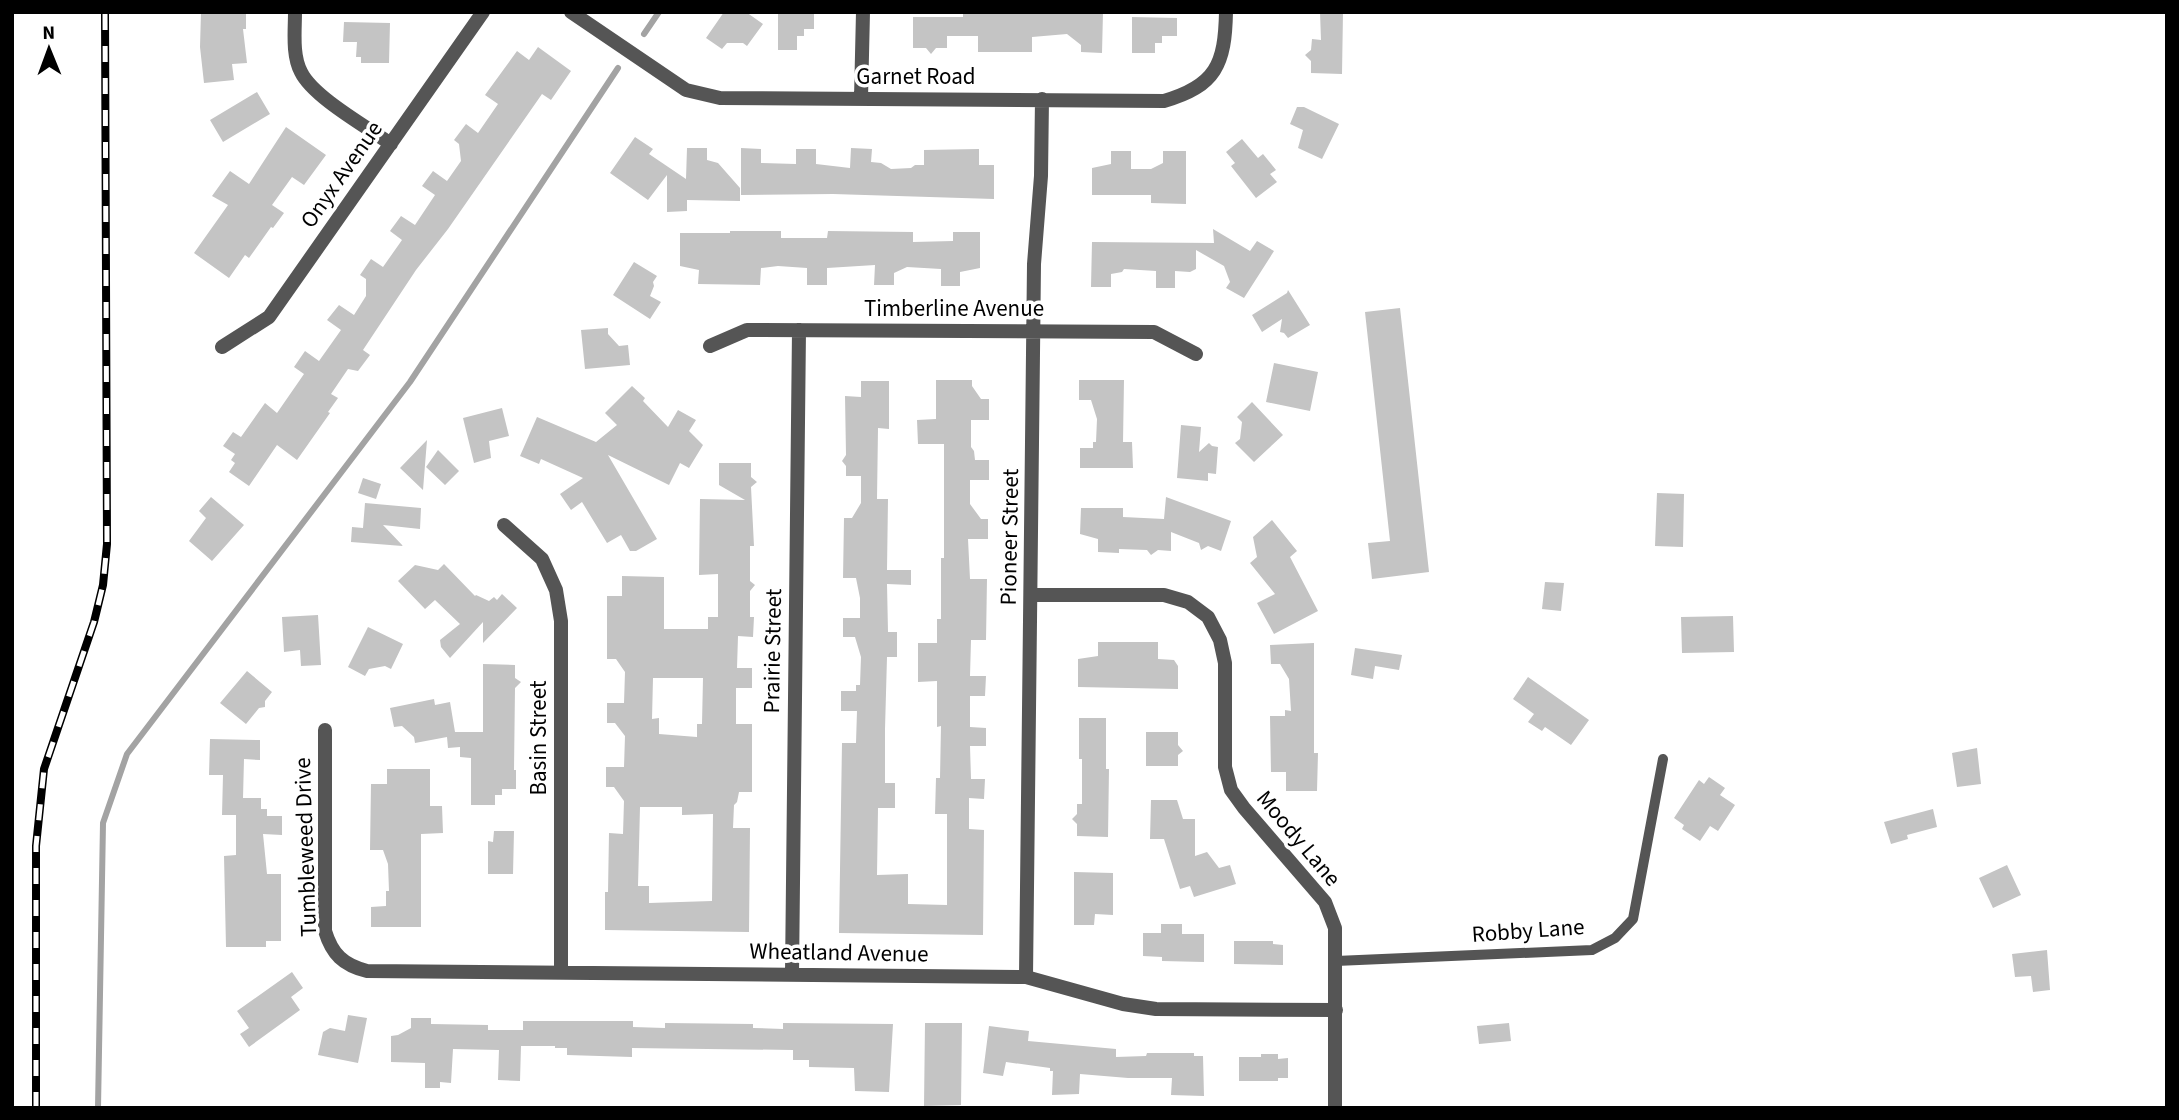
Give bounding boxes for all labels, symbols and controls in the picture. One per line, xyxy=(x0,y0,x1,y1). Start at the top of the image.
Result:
north arrow xyxy=(14,14,84,84)
text: N xyxy=(42,20,55,47)
street label: Garnet Road xyxy=(856,60,976,93)
street label: Onyx Avenue xyxy=(292,114,390,235)
street label: Timberline Avenue xyxy=(864,292,1044,325)
street label: Pioneer Street xyxy=(992,468,1027,606)
street label: Prairie Street xyxy=(755,588,790,714)
street label: Basin Street xyxy=(522,680,555,796)
street label: Tumbleweed Drive xyxy=(286,757,325,937)
street label: Moody Lane xyxy=(1249,783,1349,894)
street label: Robby Lane xyxy=(1471,910,1585,951)
street label: Wheatland Avenue xyxy=(749,934,929,971)

